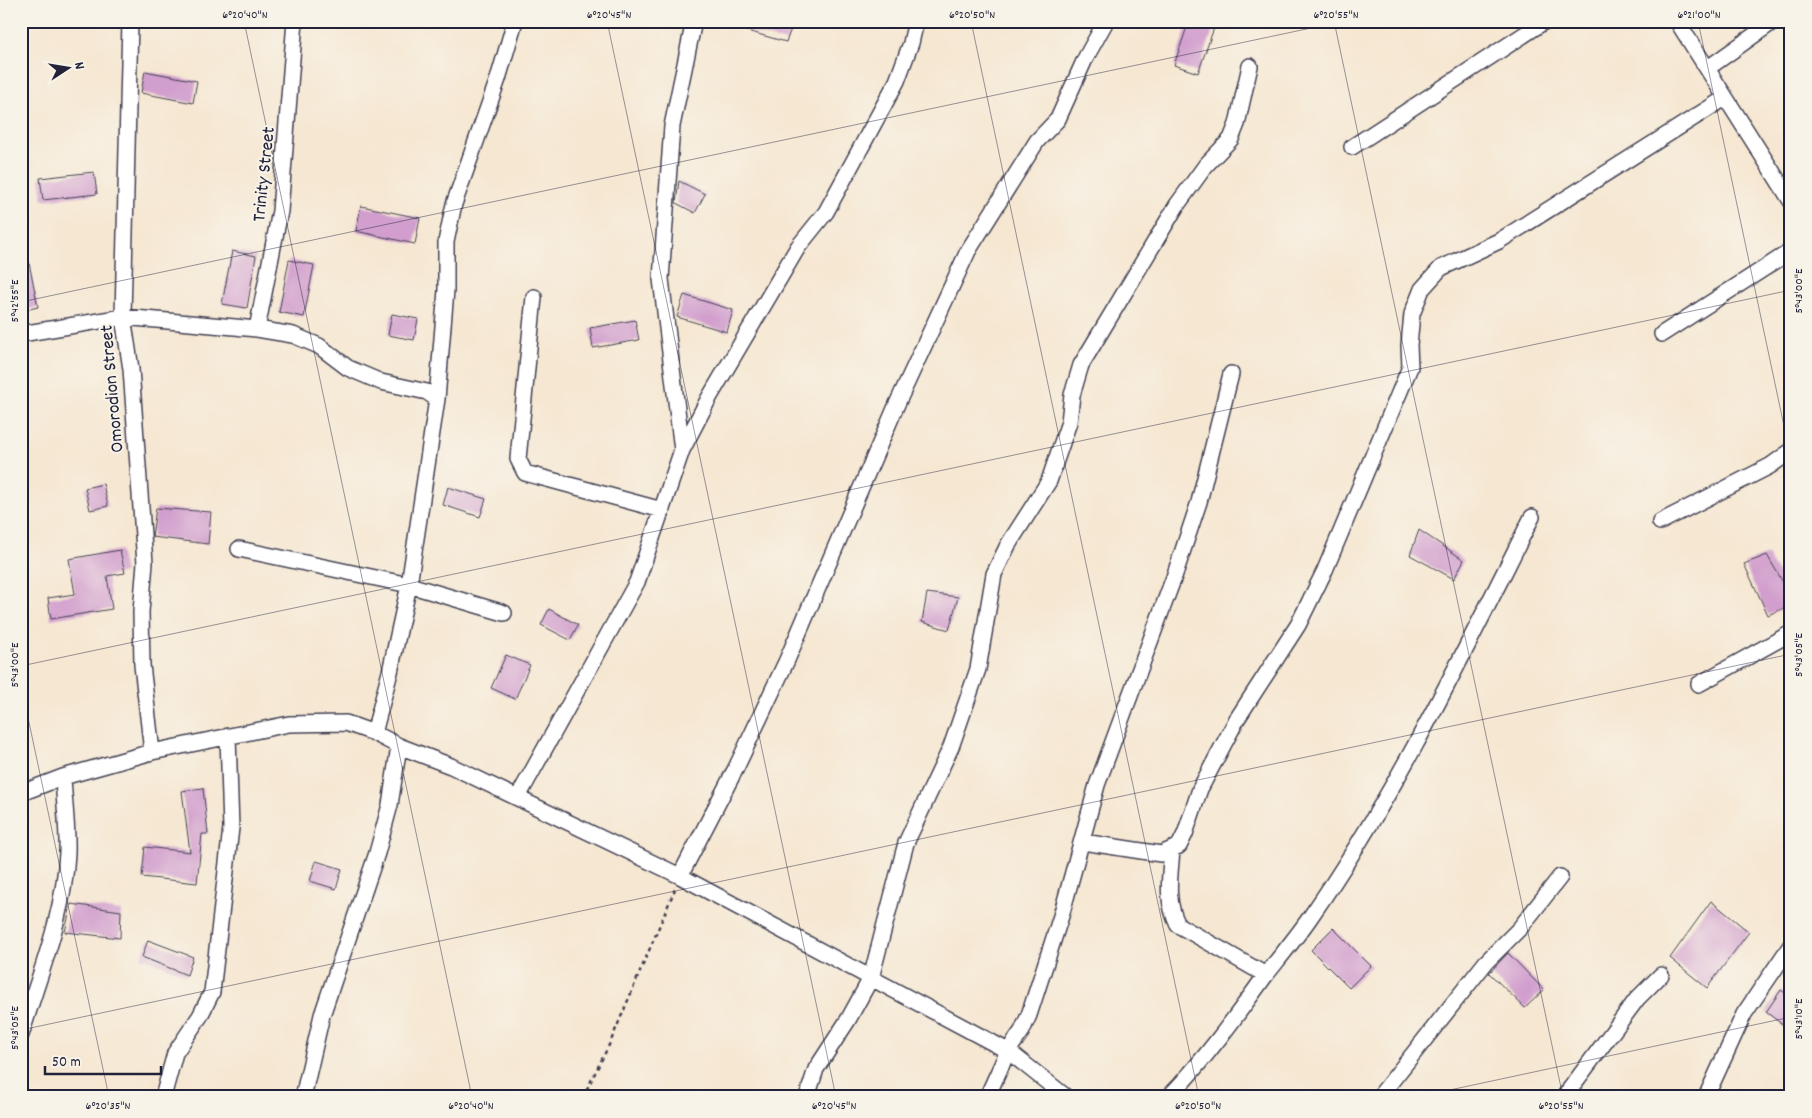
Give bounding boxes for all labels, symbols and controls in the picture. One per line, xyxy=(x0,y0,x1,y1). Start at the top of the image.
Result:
text: 6°20'40"N xyxy=(222,7,268,24)
text: 6°20'45"N xyxy=(587,7,631,24)
text: 6°20'50"N xyxy=(949,7,995,24)
text: 6°20'55"N xyxy=(1313,7,1359,24)
text: 6°21'00"N xyxy=(1677,7,1721,24)
north arrow xyxy=(42,42,92,92)
text: N xyxy=(68,60,89,71)
street label: Trinity Street xyxy=(247,125,284,223)
text: 5°43'00"E xyxy=(1791,268,1808,313)
text: 5°42'55"E xyxy=(7,279,24,322)
street label: Omorodion Street xyxy=(94,324,133,454)
text: 5°43'05"E xyxy=(1791,633,1808,677)
text: 5°43'00"E xyxy=(7,642,24,687)
text: 5°43'10"E xyxy=(1791,998,1808,1039)
text: 5°43'05"E xyxy=(7,1006,24,1050)
scale bar xyxy=(45,1043,161,1075)
text: 50 m xyxy=(52,1052,81,1074)
text: 6°20'35"N xyxy=(86,1098,131,1115)
text: 6°20'40"N xyxy=(448,1098,494,1115)
text: 6°20'45"N xyxy=(812,1098,856,1115)
text: 6°20'50"N xyxy=(1175,1098,1221,1115)
text: 6°20'55"N xyxy=(1538,1098,1584,1115)

